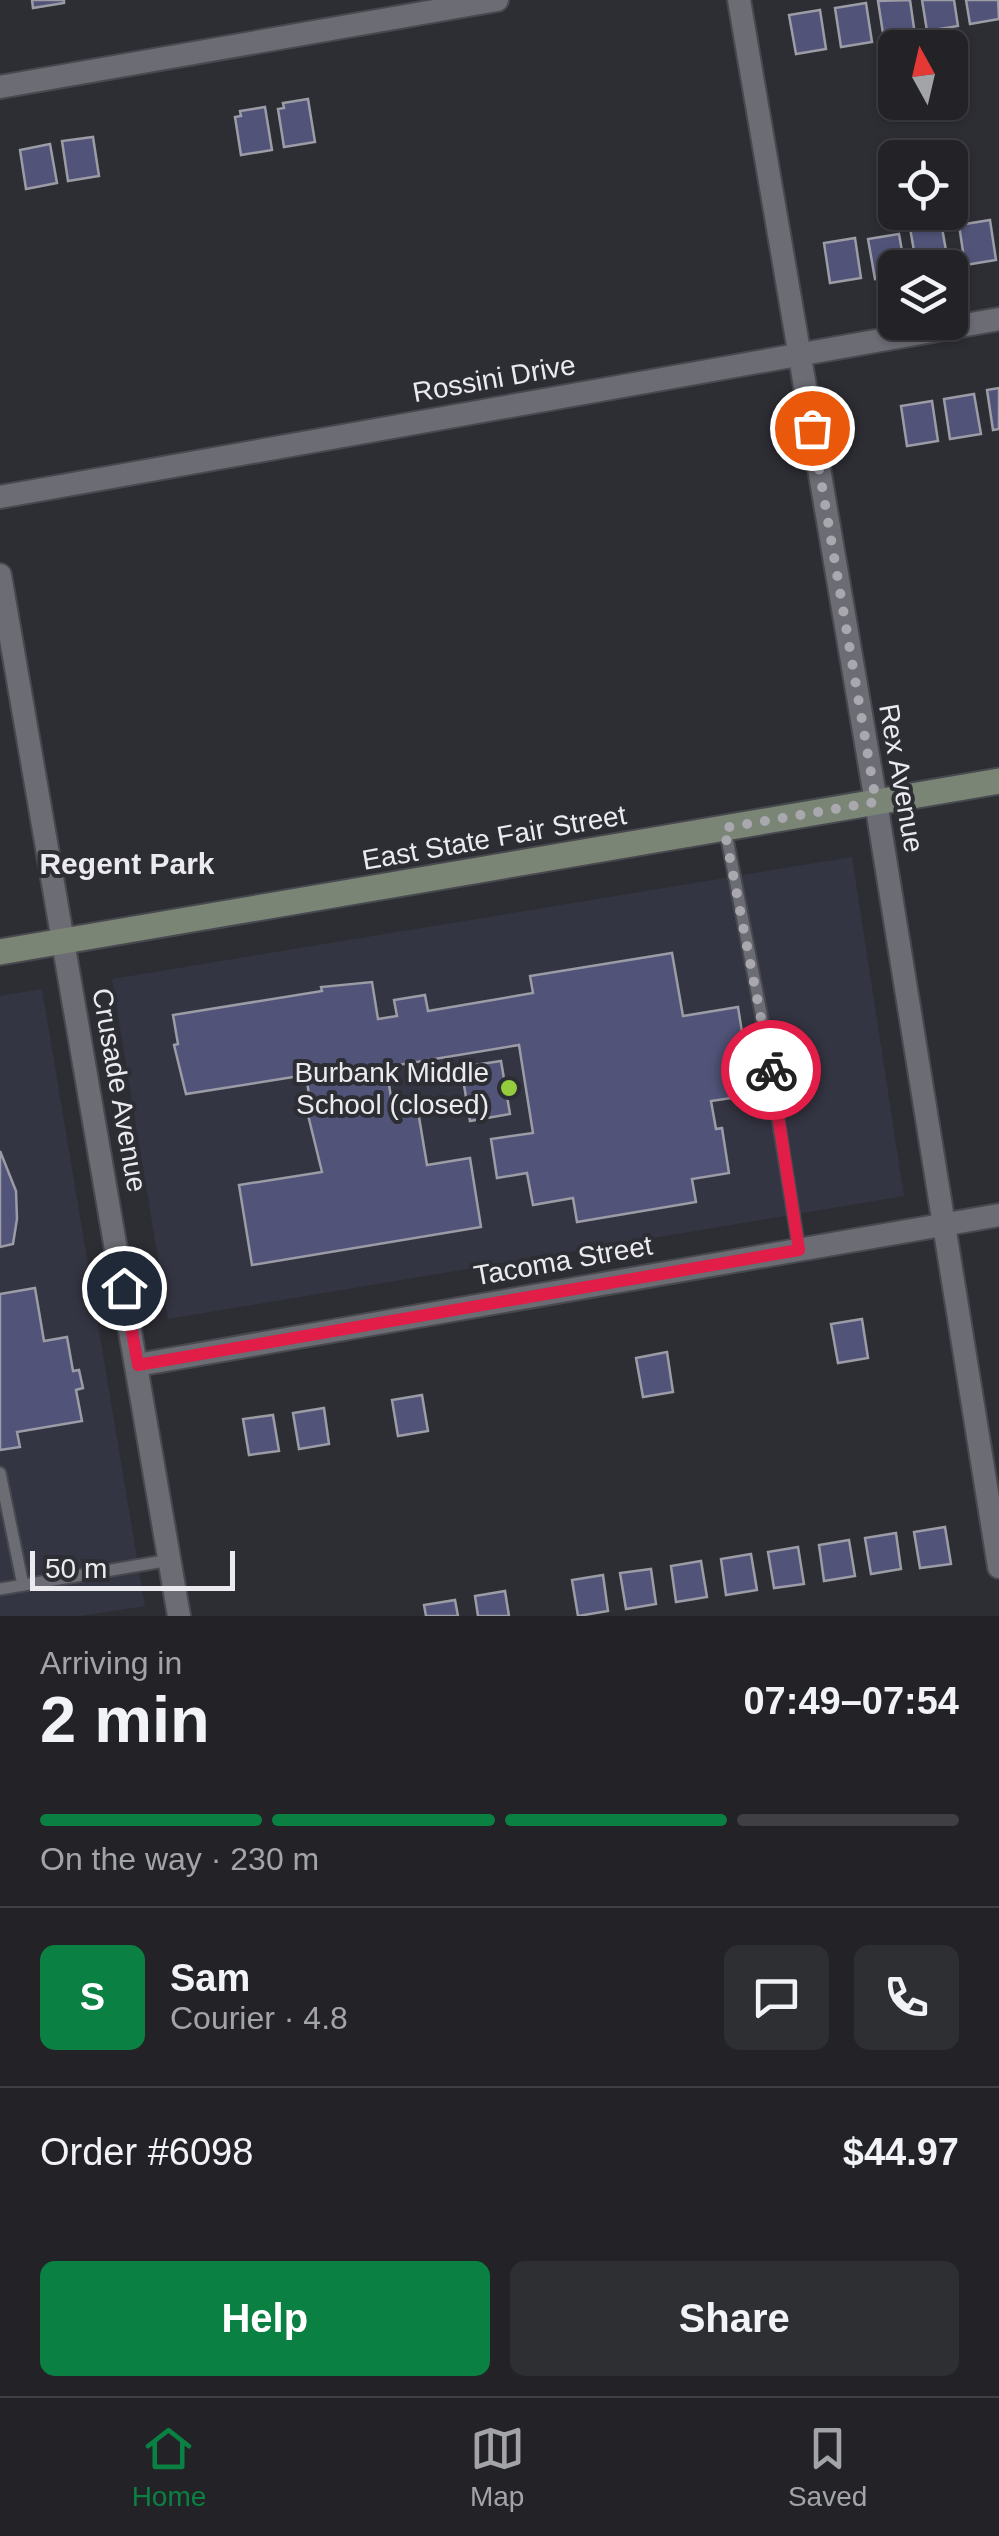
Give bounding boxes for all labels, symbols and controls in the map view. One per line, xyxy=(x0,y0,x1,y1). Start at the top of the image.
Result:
north arrow xyxy=(878,30,968,120)
map controls xyxy=(878,30,968,340)
button: locate xyxy=(878,140,968,230)
button: layers xyxy=(878,250,968,340)
street label: Rossini Drive xyxy=(410,349,578,408)
pin xyxy=(770,386,855,471)
icon: bag xyxy=(785,401,840,456)
street label: Rex Avenue xyxy=(873,701,930,855)
street label: East State Fair Street xyxy=(360,799,629,876)
district label: Regent Park xyxy=(39,847,215,880)
street label: Crusade Avenue xyxy=(86,986,153,1194)
courier xyxy=(721,1020,821,1120)
icon: bike xyxy=(744,1043,799,1098)
place label: Burbank Middle School (closed) xyxy=(294,1057,489,1120)
marker: Burbank Middle School (closed) xyxy=(498,1077,520,1099)
street label: Tacoma Street xyxy=(472,1230,655,1291)
pin xyxy=(82,1246,167,1331)
icon: home xyxy=(97,1261,152,1316)
scale bar xyxy=(30,1546,235,1590)
text: 50 m xyxy=(45,1553,107,1584)
text: Arriving in xyxy=(40,1645,182,1681)
text: 07:49–07:54 xyxy=(743,1680,959,1722)
text: 2 min xyxy=(40,1683,210,1756)
text: On the way · 230 m xyxy=(40,1841,319,1877)
button: chat xyxy=(724,1945,829,2050)
button: phone xyxy=(854,1945,959,2050)
text: Sam xyxy=(170,1957,250,1999)
text: S xyxy=(80,1976,105,2018)
text: Courier · 4.8 xyxy=(170,2000,348,2036)
text: Order #6098 xyxy=(40,2131,253,2173)
text: $44.97 xyxy=(843,2131,959,2173)
button: Help xyxy=(40,2261,490,2376)
button: Share xyxy=(510,2261,959,2376)
tab: Home xyxy=(132,2421,206,2513)
tab: Map xyxy=(470,2421,525,2513)
tab: Saved xyxy=(788,2421,867,2513)

